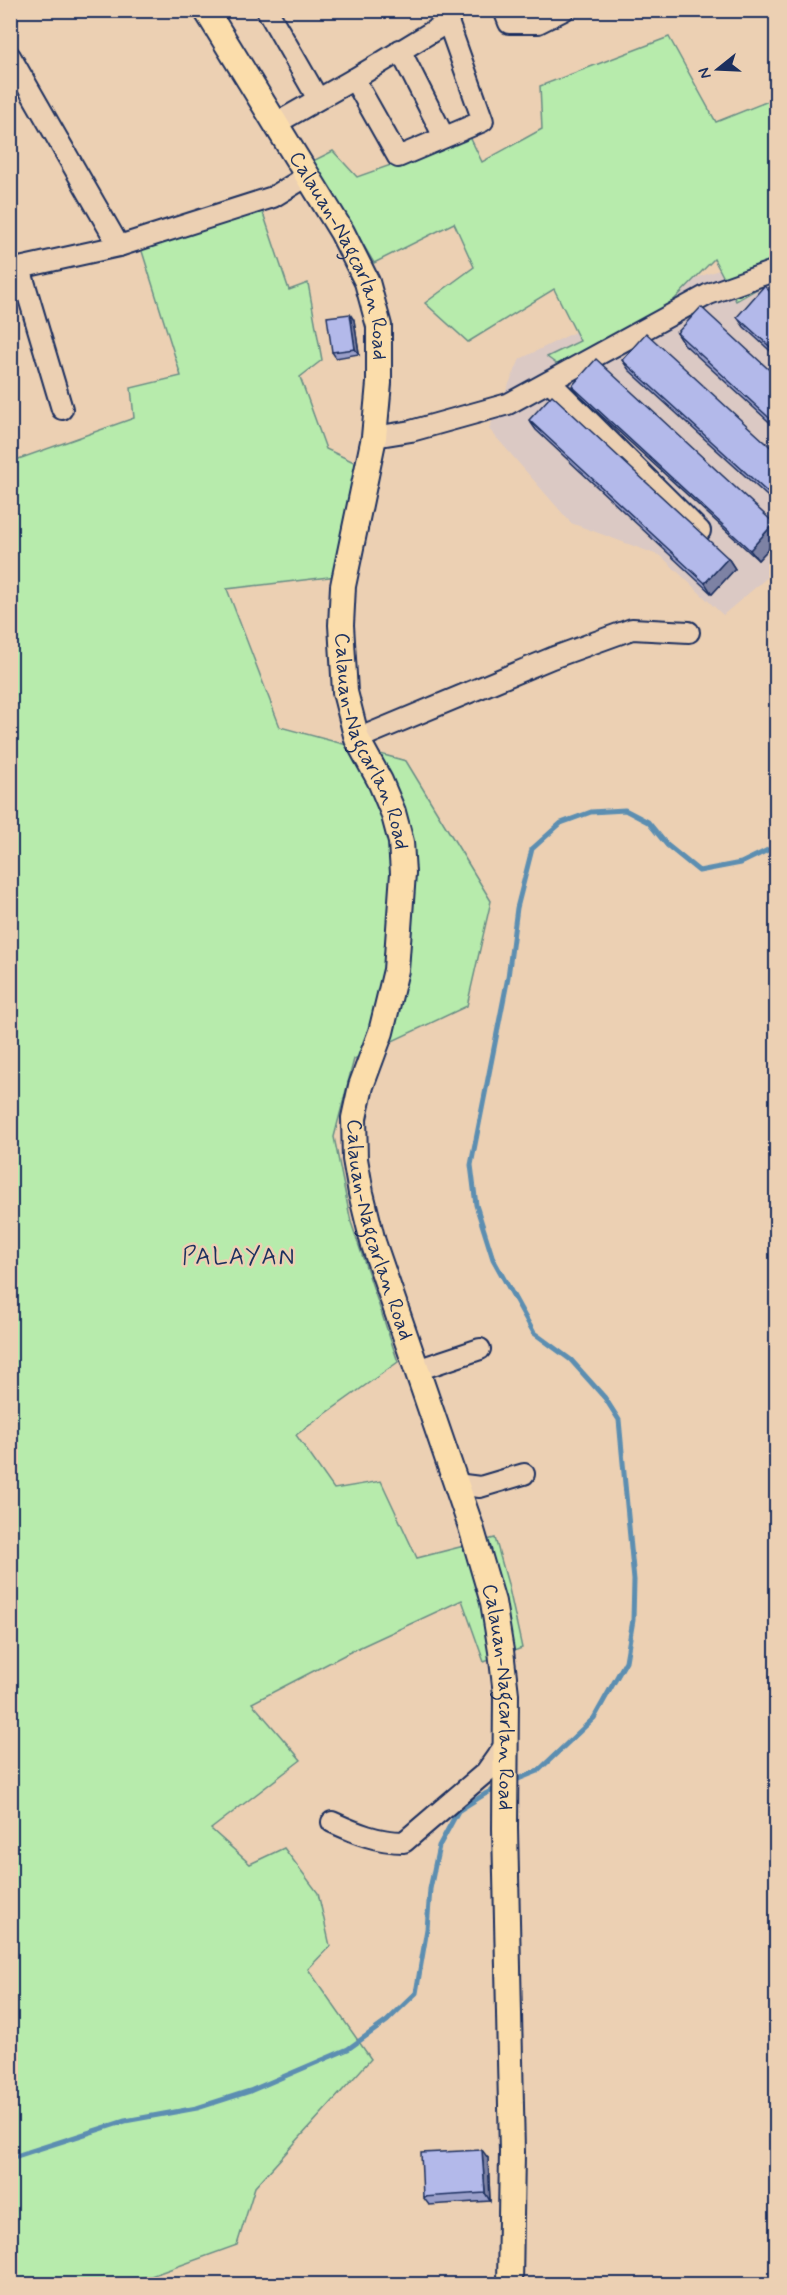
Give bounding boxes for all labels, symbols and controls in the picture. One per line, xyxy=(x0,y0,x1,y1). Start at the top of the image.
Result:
north arrow xyxy=(688,39,748,99)
text: N xyxy=(694,65,717,81)
street label: Calauan-Nagcarlan Road xyxy=(282,146,394,360)
street label: Calauan-Nagcarlan Road xyxy=(327,632,415,850)
street label: Calauan-Nagcarlan Road xyxy=(340,1119,420,1344)
district label: PALAYAN xyxy=(182,1242,296,1273)
street label: Calauan-Nagcarlan Road xyxy=(474,1580,520,1811)

